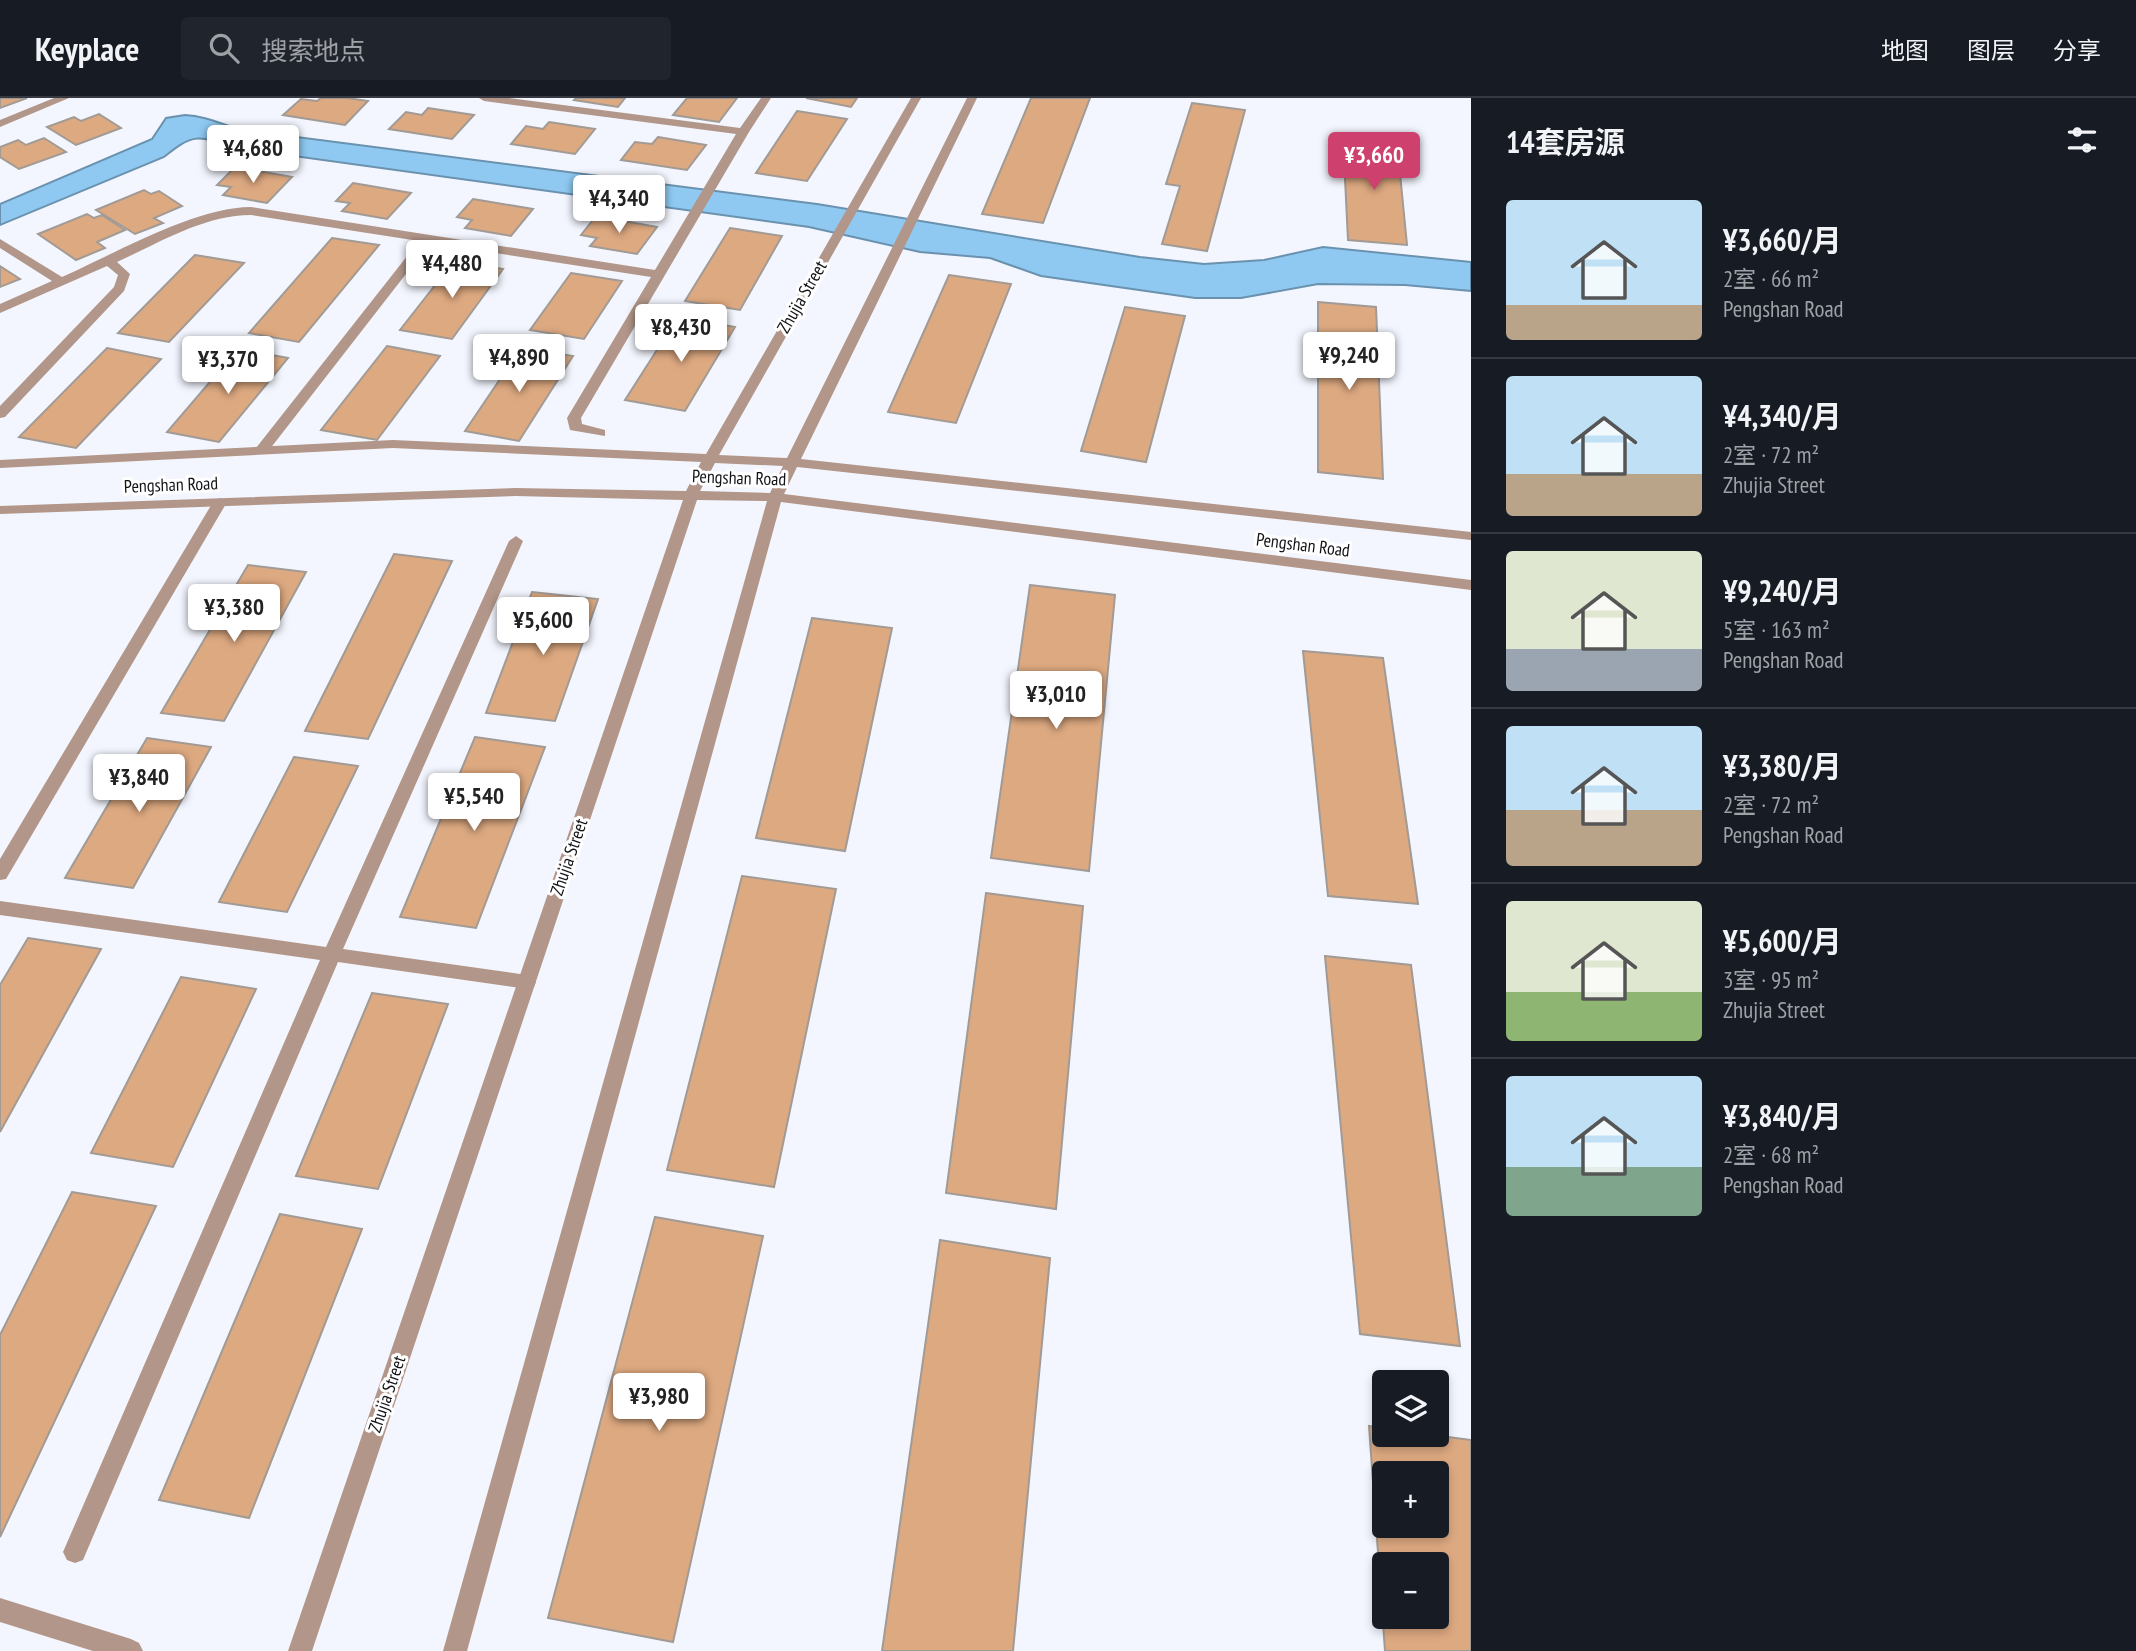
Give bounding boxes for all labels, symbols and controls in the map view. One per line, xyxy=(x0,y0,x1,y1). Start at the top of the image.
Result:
search box xyxy=(181,17,671,80)
text: Keyplace xyxy=(35,27,139,70)
icon: search xyxy=(205,29,243,67)
text: 搜索地点 xyxy=(261,34,365,67)
text: 地图 xyxy=(1881,35,1929,66)
text: 图层 xyxy=(1967,35,2015,66)
text: 分享 xyxy=(2053,35,2101,66)
icon: filters xyxy=(2063,121,2101,159)
text: 14套房源 xyxy=(1506,122,1625,161)
pin: ¥4,680 xyxy=(196,126,310,185)
pin: ¥3,660 xyxy=(1317,132,1431,192)
text: ¥4,680 xyxy=(223,133,283,162)
text: ¥3,660 xyxy=(1344,140,1404,169)
pin: ¥4,340 xyxy=(562,176,676,235)
text: ¥4,340 xyxy=(589,183,649,212)
text: ¥3,660/月 xyxy=(1723,220,1842,259)
icon: home xyxy=(1562,228,1646,312)
pin: ¥4,480 xyxy=(395,240,509,300)
text: ¥4,480 xyxy=(422,248,482,277)
street label: Zhujia Street xyxy=(772,256,831,337)
text: 2室 · 66 m² xyxy=(1723,264,1819,293)
text: Pengshan Road xyxy=(1723,294,1844,323)
pin: ¥8,430 xyxy=(624,304,738,364)
text: ¥8,430 xyxy=(651,312,711,341)
pin: ¥9,240 xyxy=(1292,332,1406,392)
pin: ¥4,890 xyxy=(462,334,576,394)
pin: ¥3,370 xyxy=(171,336,285,396)
text: ¥9,240 xyxy=(1319,340,1379,369)
text: ¥4,890 xyxy=(489,342,549,371)
text: ¥3,370 xyxy=(198,344,258,373)
text: ¥4,340/月 xyxy=(1723,396,1842,435)
icon: home xyxy=(1562,404,1646,488)
text: 2室 · 72 m² xyxy=(1723,440,1819,469)
street label: Pengshan Road xyxy=(691,464,787,491)
text: Zhujia Street xyxy=(1723,470,1825,499)
street label: Pengshan Road xyxy=(123,471,219,498)
street label: Pengshan Road xyxy=(1255,527,1351,562)
text: ¥9,240/月 xyxy=(1723,571,1842,610)
icon: home xyxy=(1562,579,1646,663)
pin: ¥3,380 xyxy=(177,584,291,644)
text: ¥3,380 xyxy=(204,592,264,621)
pin: ¥5,600 xyxy=(486,598,600,657)
text: ¥5,600 xyxy=(513,605,573,634)
text: 5室 · 163 m² xyxy=(1723,615,1830,644)
text: Pengshan Road xyxy=(1723,645,1844,674)
pin: ¥3,010 xyxy=(999,672,1113,731)
text: ¥3,010 xyxy=(1026,679,1086,708)
text: ¥3,380/月 xyxy=(1723,746,1842,785)
pin: ¥3,840 xyxy=(82,754,196,814)
icon: home xyxy=(1562,754,1646,838)
text: ¥3,840 xyxy=(109,762,169,791)
pin: ¥5,540 xyxy=(417,774,531,833)
text: ¥5,540 xyxy=(444,781,504,810)
text: 2室 · 72 m² xyxy=(1723,790,1819,819)
street label: Zhujia Street xyxy=(545,815,592,898)
text: Pengshan Road xyxy=(1723,820,1844,849)
text: ¥5,600/月 xyxy=(1723,921,1842,960)
icon: home xyxy=(1562,929,1646,1013)
text: 3室 · 95 m² xyxy=(1723,965,1819,994)
text: Zhujia Street xyxy=(1723,995,1825,1024)
text: ¥3,840/月 xyxy=(1723,1096,1842,1135)
icon: home xyxy=(1562,1104,1646,1188)
text: 2室 · 68 m² xyxy=(1723,1140,1819,1169)
text: Pengshan Road xyxy=(1723,1170,1844,1199)
street label: Zhujia Street xyxy=(363,1352,410,1435)
map controls xyxy=(1372,1370,1449,1629)
button: layers xyxy=(1372,1370,1449,1447)
pin: ¥3,980 xyxy=(602,1374,716,1433)
text: ¥3,980 xyxy=(629,1381,689,1410)
button: + xyxy=(1372,1461,1449,1538)
button: − xyxy=(1372,1552,1449,1629)

